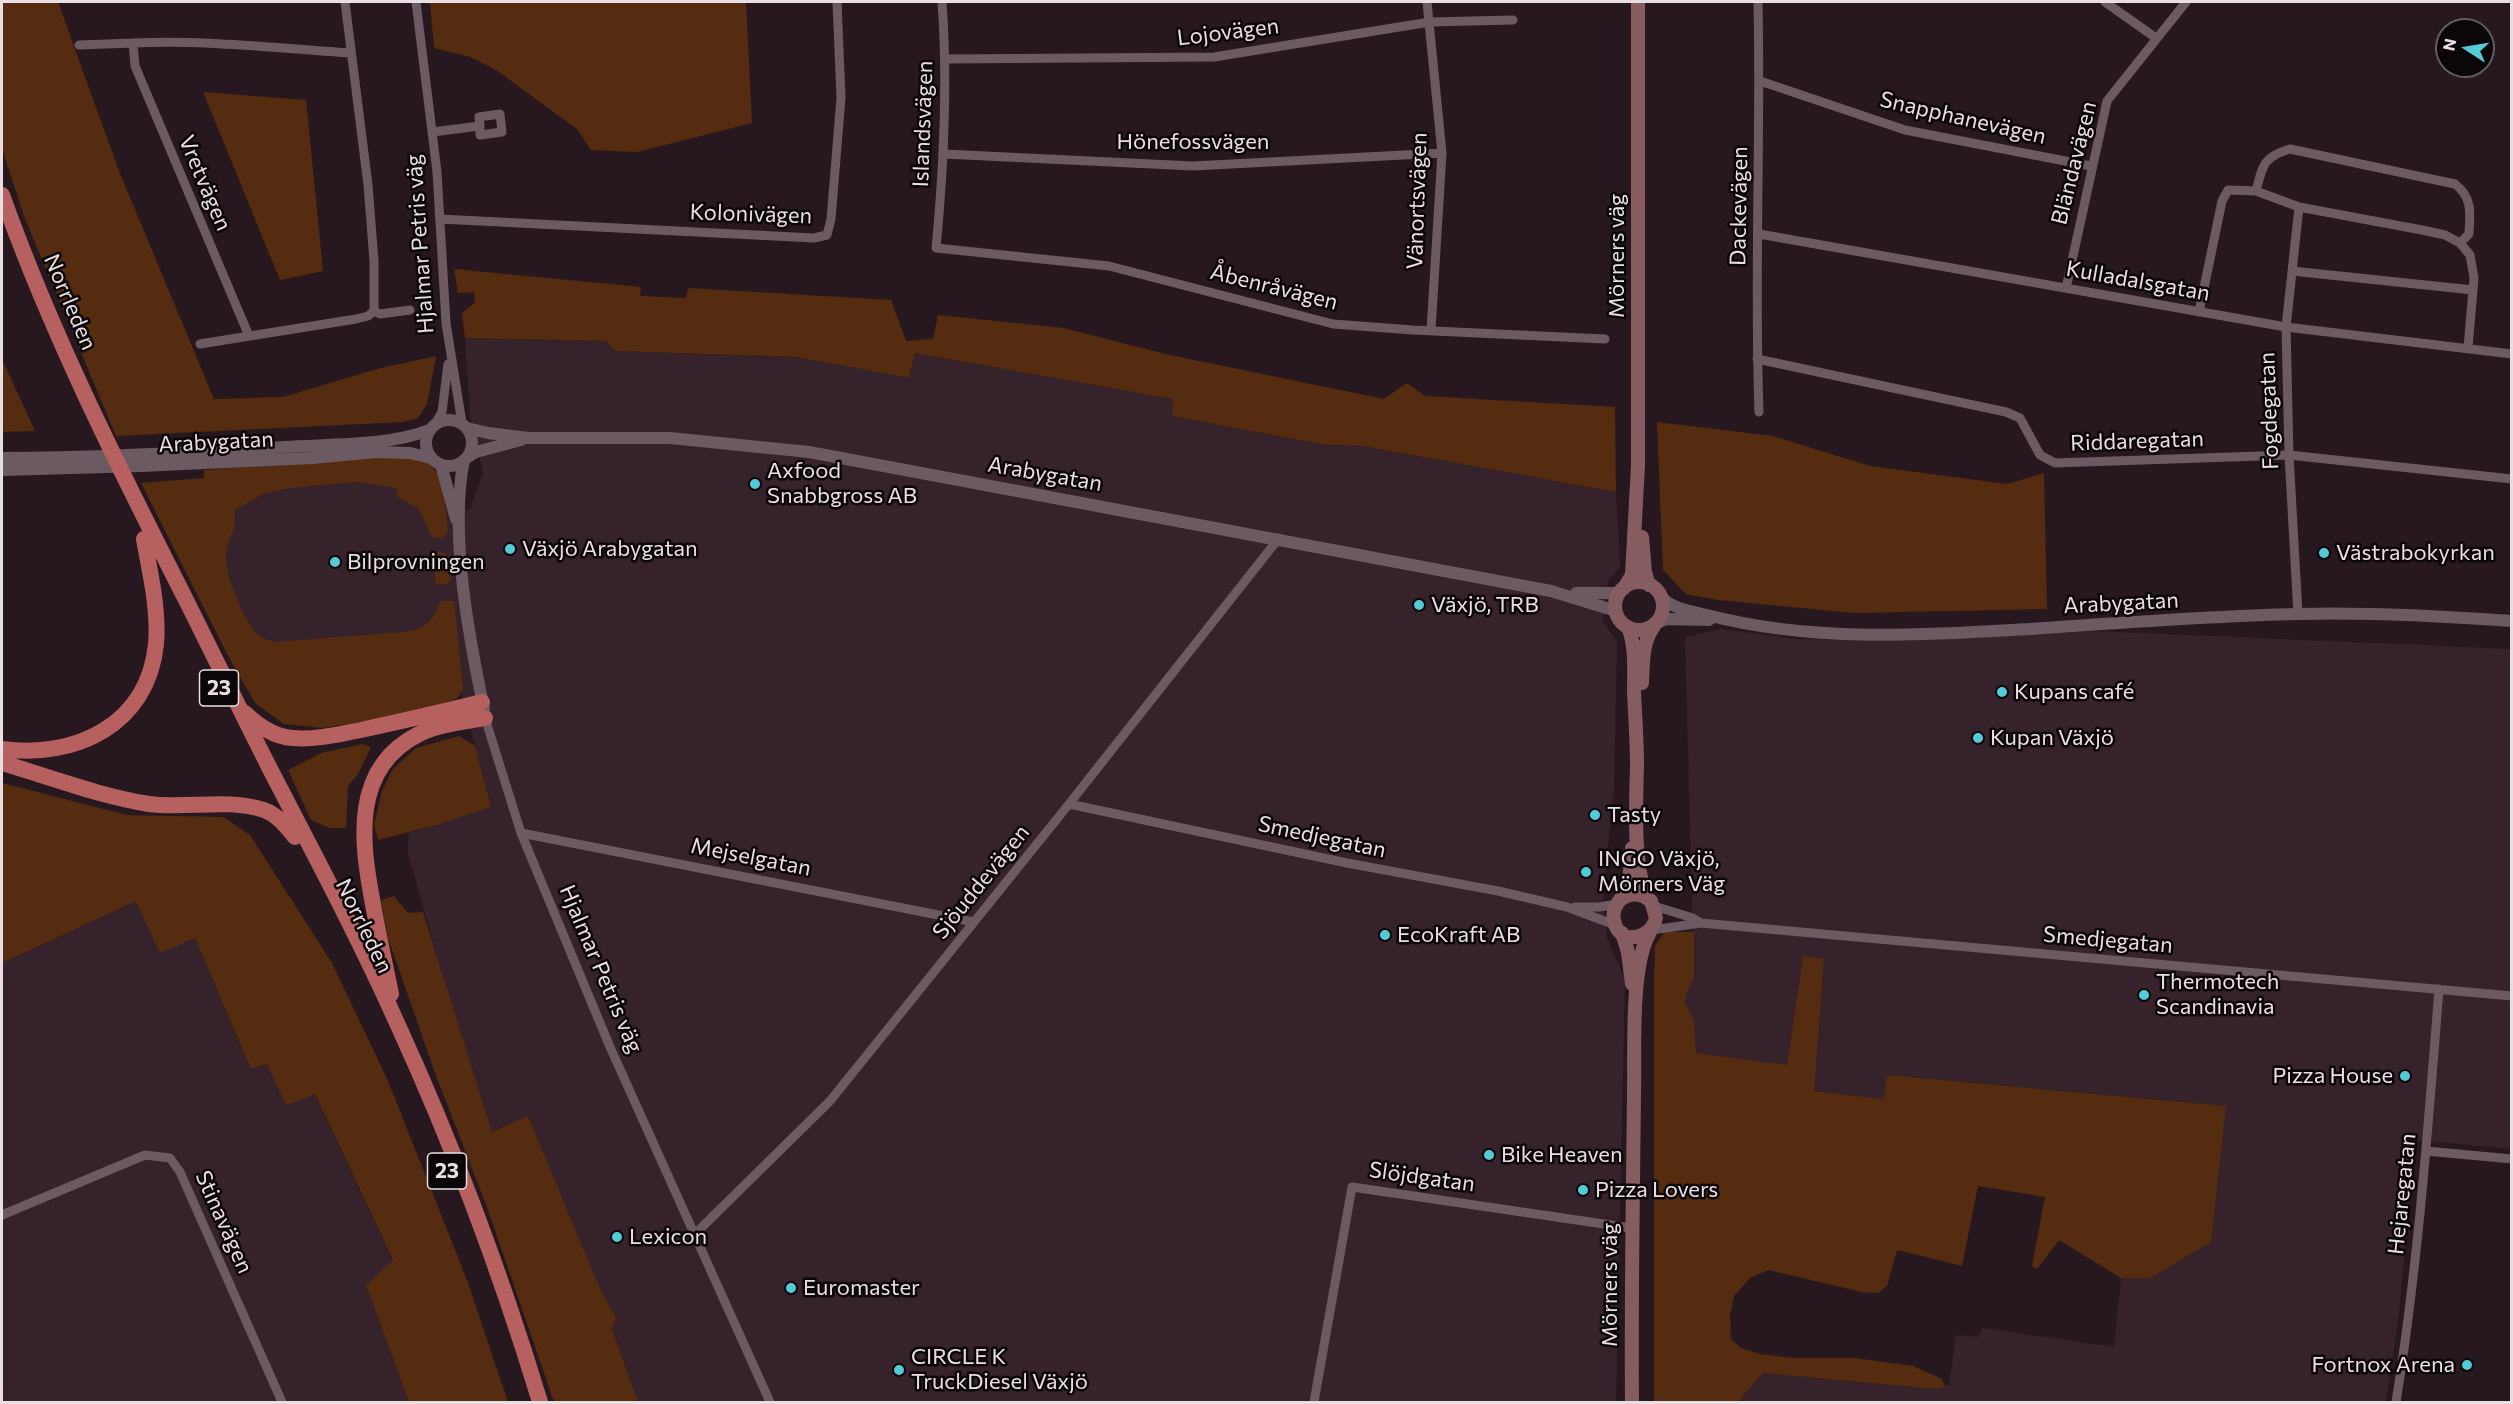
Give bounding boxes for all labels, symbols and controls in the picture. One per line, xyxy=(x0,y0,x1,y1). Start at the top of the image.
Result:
street label: Lojovägen xyxy=(1176,13,1280,51)
north arrow xyxy=(2435,18,2495,78)
text: N xyxy=(2438,37,2459,52)
street label: Islandsvägen xyxy=(908,60,938,188)
street label: Snapphanevägen xyxy=(1877,86,2049,150)
street label: Bländavägen xyxy=(2046,99,2102,227)
street label: Hönefossvägen xyxy=(1117,129,1269,155)
street label: Vretvägen xyxy=(173,131,237,235)
street label: Vänortsvägen xyxy=(1401,132,1433,270)
street label: Dackevägen xyxy=(1725,146,1753,266)
street label: Hjalmar Petris väg xyxy=(401,153,439,335)
street label: Mörners väg xyxy=(1604,194,1630,318)
street label: Kolonivägen xyxy=(689,199,813,229)
street label: Norrleden xyxy=(38,250,102,354)
street label: Kulladalsgatan xyxy=(2064,255,2212,307)
street label: Åbenråvägen xyxy=(1207,258,1341,316)
street label: Fogdegatan xyxy=(2254,352,2284,470)
street label: Riddaregatan xyxy=(2070,425,2204,457)
street label: Arabygatan xyxy=(158,426,274,458)
street label: Arabygatan xyxy=(986,451,1104,497)
place label: Axfood Snabbgross AB xyxy=(767,458,917,510)
marker: Axfood Snabbgross AB xyxy=(748,477,762,491)
place label: Växjö Arabygatan xyxy=(522,536,698,562)
place label: Västrabokyrkan xyxy=(2336,540,2495,566)
marker: Växjö Arabygatan xyxy=(503,542,517,556)
marker: Västrabokyrkan xyxy=(2317,546,2331,560)
place label: Bilprovningen xyxy=(347,549,485,575)
marker: Bilprovningen xyxy=(328,555,342,569)
street label: Arabygatan xyxy=(2063,587,2179,619)
place label: Växjö, TRB xyxy=(1431,592,1539,618)
marker: Växjö, TRB xyxy=(1412,598,1426,612)
road number: 23 xyxy=(200,670,238,706)
place label: Kupans café xyxy=(2014,679,2134,705)
marker: Kupans café xyxy=(1995,685,2009,699)
place label: Kupan Växjö xyxy=(1990,725,2114,751)
marker: Kupan Växjö xyxy=(1971,731,1985,745)
place label: Tasty xyxy=(1607,802,1661,828)
marker: Tasty xyxy=(1588,808,1602,822)
street label: Smedjegatan xyxy=(1256,811,1388,863)
street label: Sjöuddevägen xyxy=(927,820,1035,944)
street label: Mejselgatan xyxy=(689,832,813,882)
place label: INGO Växjö, Mörners Väg xyxy=(1598,846,1725,897)
marker: INGO Växjö, Mörners Väg xyxy=(1579,865,1593,879)
street label: Norrleden xyxy=(330,875,398,977)
street label: Hjalmar Petris väg xyxy=(554,881,648,1057)
street label: Smedjegatan xyxy=(2042,921,2174,959)
place label: EcoKraft AB xyxy=(1397,922,1520,948)
marker: EcoKraft AB xyxy=(1378,928,1392,942)
place label: Thermotech Scandinavia xyxy=(2156,969,2279,1020)
marker: Thermotech Scandinavia xyxy=(2137,988,2151,1002)
place label: Pizza House xyxy=(2272,1063,2393,1089)
marker: Pizza House xyxy=(2398,1069,2412,1083)
street label: Hejaregatan xyxy=(2383,1132,2421,1256)
place label: Bike Heaven xyxy=(1501,1142,1623,1168)
marker: Bike Heaven xyxy=(1482,1148,1496,1162)
road number: 23 xyxy=(428,1153,466,1189)
street label: Slöjdgatan xyxy=(1368,1157,1476,1197)
street label: Stinavägen xyxy=(190,1167,258,1277)
place label: Pizza Lovers xyxy=(1595,1177,1718,1203)
marker: Pizza Lovers xyxy=(1576,1183,1590,1197)
street label: Mörners väg xyxy=(1597,1223,1623,1347)
place label: Lexicon xyxy=(629,1224,707,1250)
marker: Lexicon xyxy=(610,1230,624,1244)
place label: Euromaster xyxy=(803,1275,920,1301)
marker: Euromaster xyxy=(784,1281,798,1295)
place label: CIRCLE K TruckDiesel Växjö xyxy=(911,1344,1088,1396)
place label: Fortnox Arena xyxy=(2311,1352,2455,1378)
marker: Fortnox Arena xyxy=(2460,1358,2474,1372)
marker: CIRCLE K TruckDiesel Växjö xyxy=(892,1363,906,1377)

